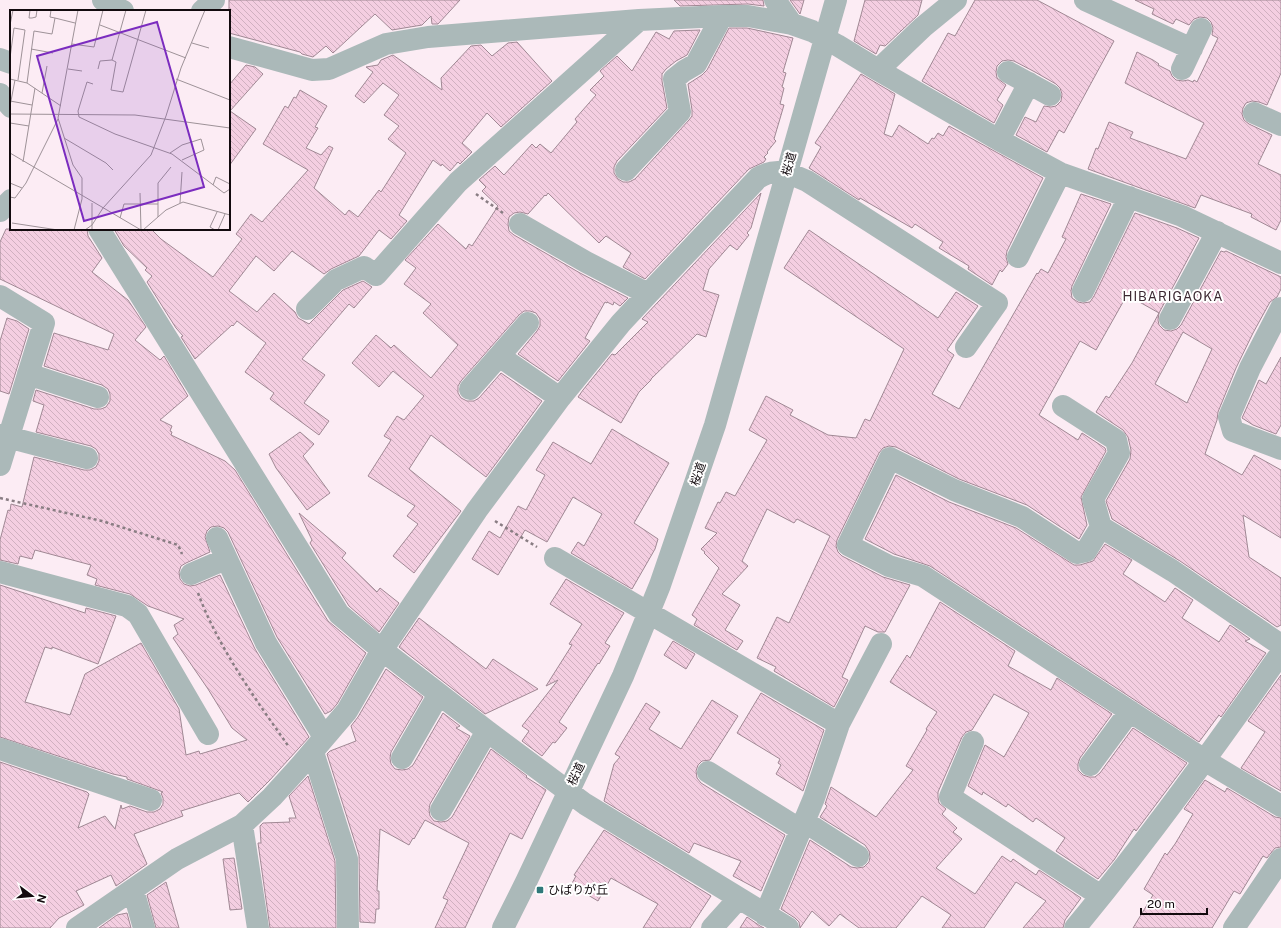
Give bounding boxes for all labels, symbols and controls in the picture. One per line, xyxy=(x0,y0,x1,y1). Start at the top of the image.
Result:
inset map xyxy=(10,10,230,230)
street label: 桜道 xyxy=(779,151,799,177)
district label: HIBARIGAOKA xyxy=(1122,289,1224,304)
street label: 桜道 xyxy=(687,460,709,488)
street label: 桜道 xyxy=(565,760,587,788)
north arrow xyxy=(12,876,52,916)
place label: ひばりが丘 xyxy=(548,883,608,897)
marker: ひばりが丘 xyxy=(535,885,545,895)
scale bar xyxy=(1141,890,1207,916)
text: N xyxy=(35,893,49,905)
text: 20 m xyxy=(1147,897,1175,911)

